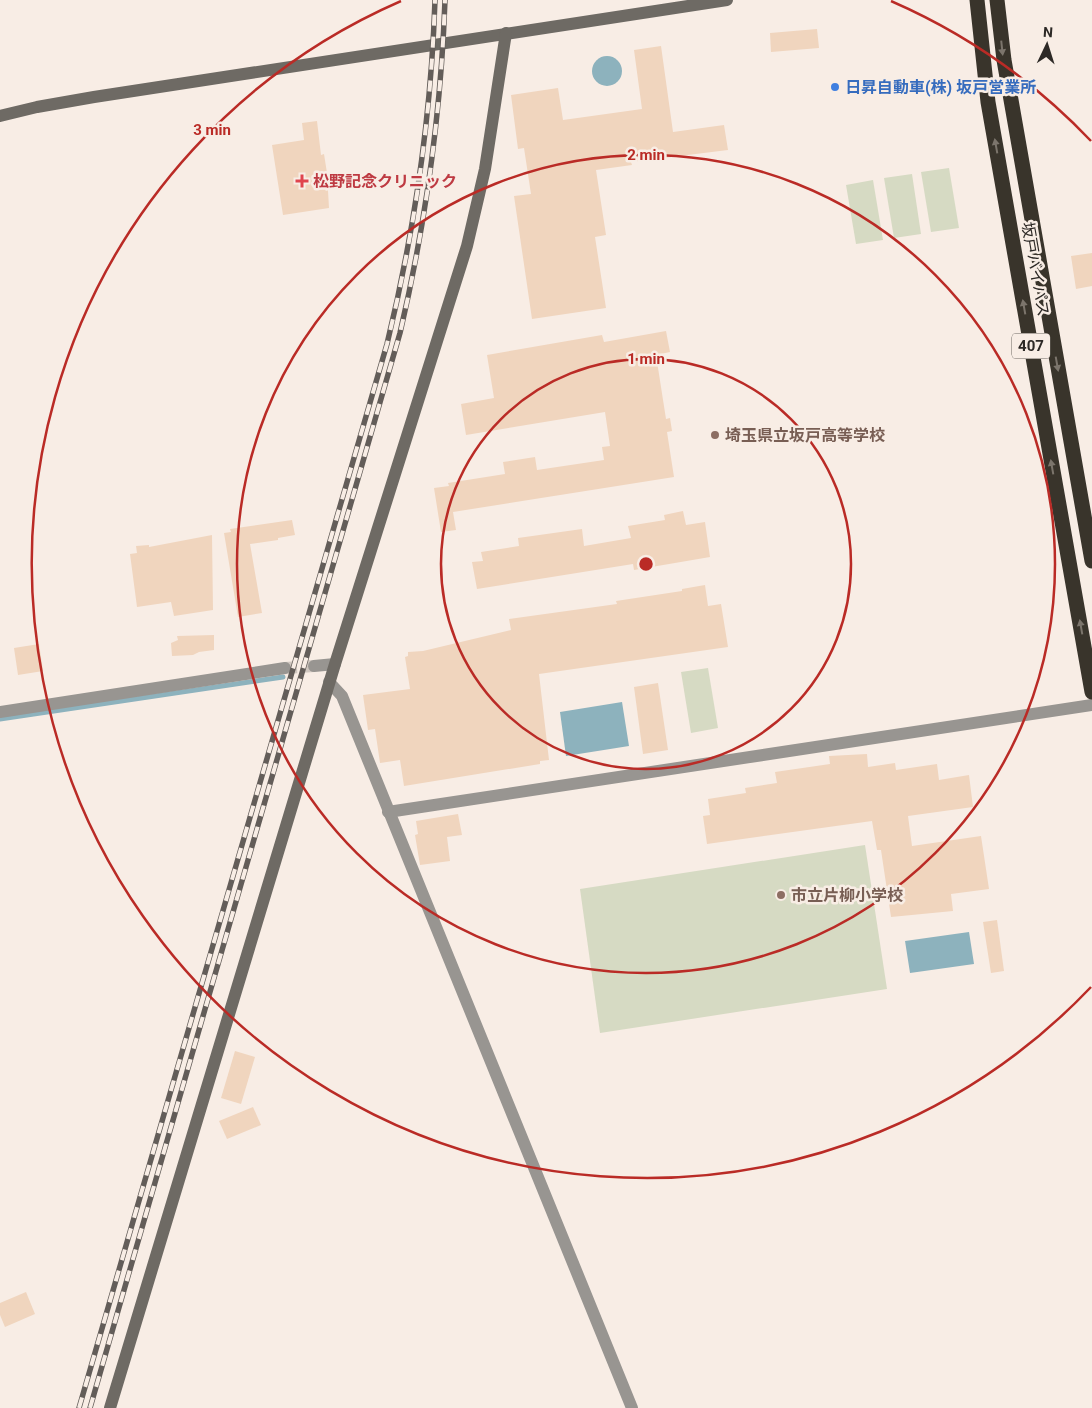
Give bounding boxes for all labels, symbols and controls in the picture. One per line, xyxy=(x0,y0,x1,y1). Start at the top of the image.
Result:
north arrow xyxy=(1022,20,1072,70)
text: N xyxy=(1042,24,1053,40)
one-way arrow xyxy=(999,41,1007,57)
place label: 日昇自動車(株) 坂戸営業所 xyxy=(845,78,1036,97)
marker: 日昇自動車(株) 坂戸営業所 xyxy=(829,81,841,93)
text: 3 min xyxy=(193,121,231,139)
one-way arrow xyxy=(992,138,1000,154)
text: 2 min xyxy=(627,146,665,164)
place label: 松野記念クリニック xyxy=(313,172,457,191)
marker: 松野記念クリニック xyxy=(295,174,309,188)
street label: 坂戸バイパス xyxy=(1018,220,1053,318)
one-way arrow xyxy=(1020,298,1028,314)
road number: 407 xyxy=(1012,334,1050,358)
text: 1 min xyxy=(627,350,665,368)
one-way arrow xyxy=(1054,356,1062,372)
place label: 埼玉県立坂戸高等学校 xyxy=(725,426,885,445)
marker: 埼玉県立坂戸高等学校 xyxy=(709,429,721,441)
one-way arrow xyxy=(1048,458,1056,474)
centre of rings xyxy=(637,555,655,573)
one-way arrow xyxy=(1076,618,1084,634)
place label: 市立片柳小学校 xyxy=(791,886,903,905)
marker: 市立片柳小学校 xyxy=(775,889,787,901)

